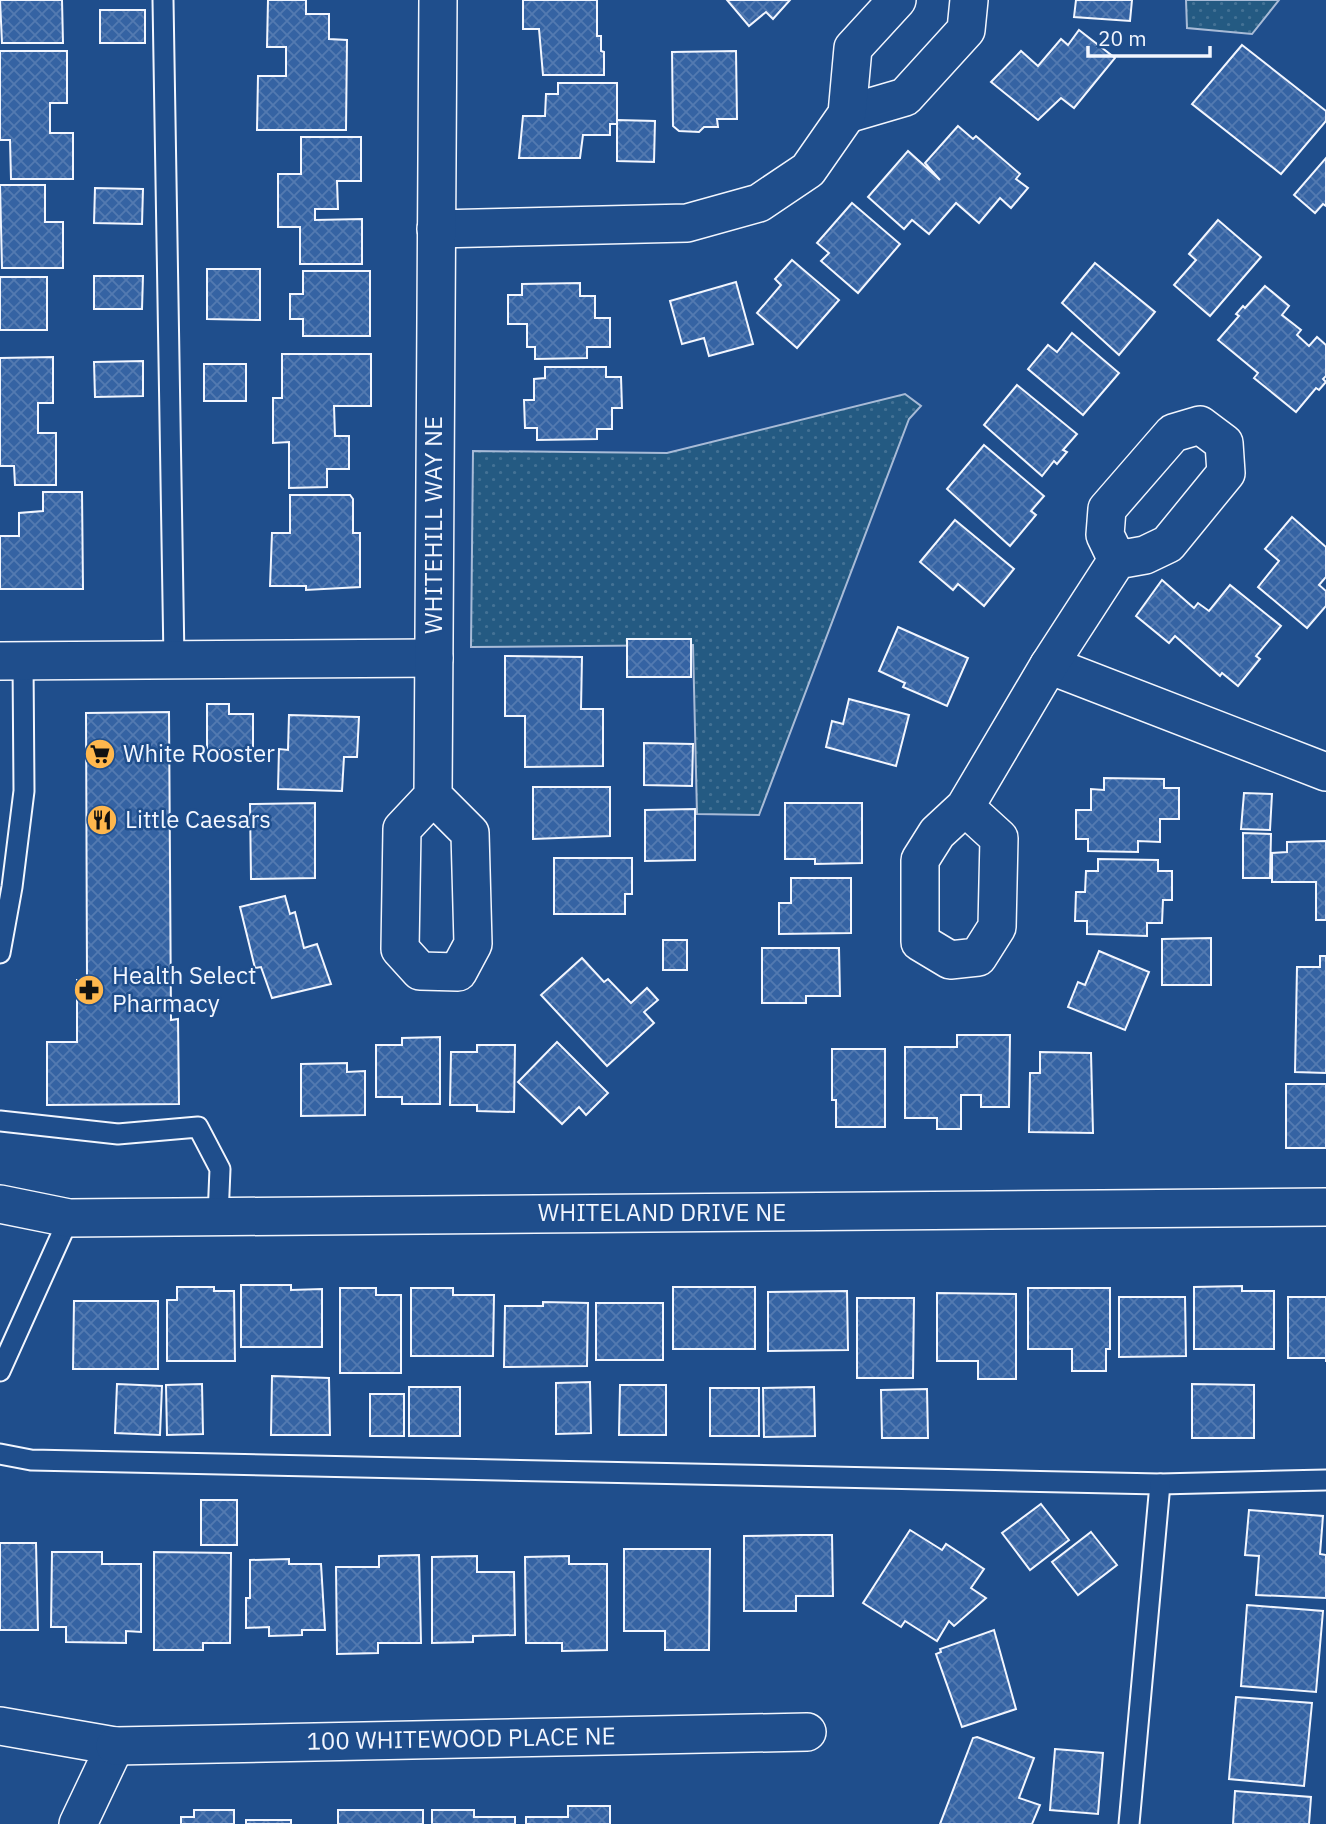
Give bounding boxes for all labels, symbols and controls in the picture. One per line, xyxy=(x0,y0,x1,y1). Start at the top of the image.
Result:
scale bar xyxy=(1088,14,1210,58)
text: 20 m xyxy=(1098,24,1147,52)
street label: WHITEHILL WAY NE xyxy=(417,416,449,634)
supermarket icon: White Rooster xyxy=(83,737,117,771)
place label: White Rooster xyxy=(123,737,275,769)
restaurant icon: Little Caesars xyxy=(85,803,119,837)
place label: Little Caesars xyxy=(125,803,271,835)
place label: Health Select Pharmacy xyxy=(112,959,256,1019)
pharmacy icon: Health Select Pharmacy xyxy=(72,973,106,1007)
street label: WHITELAND DRIVE NE xyxy=(538,1196,786,1228)
street label: 100 WHITEWOOD PLACE NE xyxy=(306,1719,616,1757)

